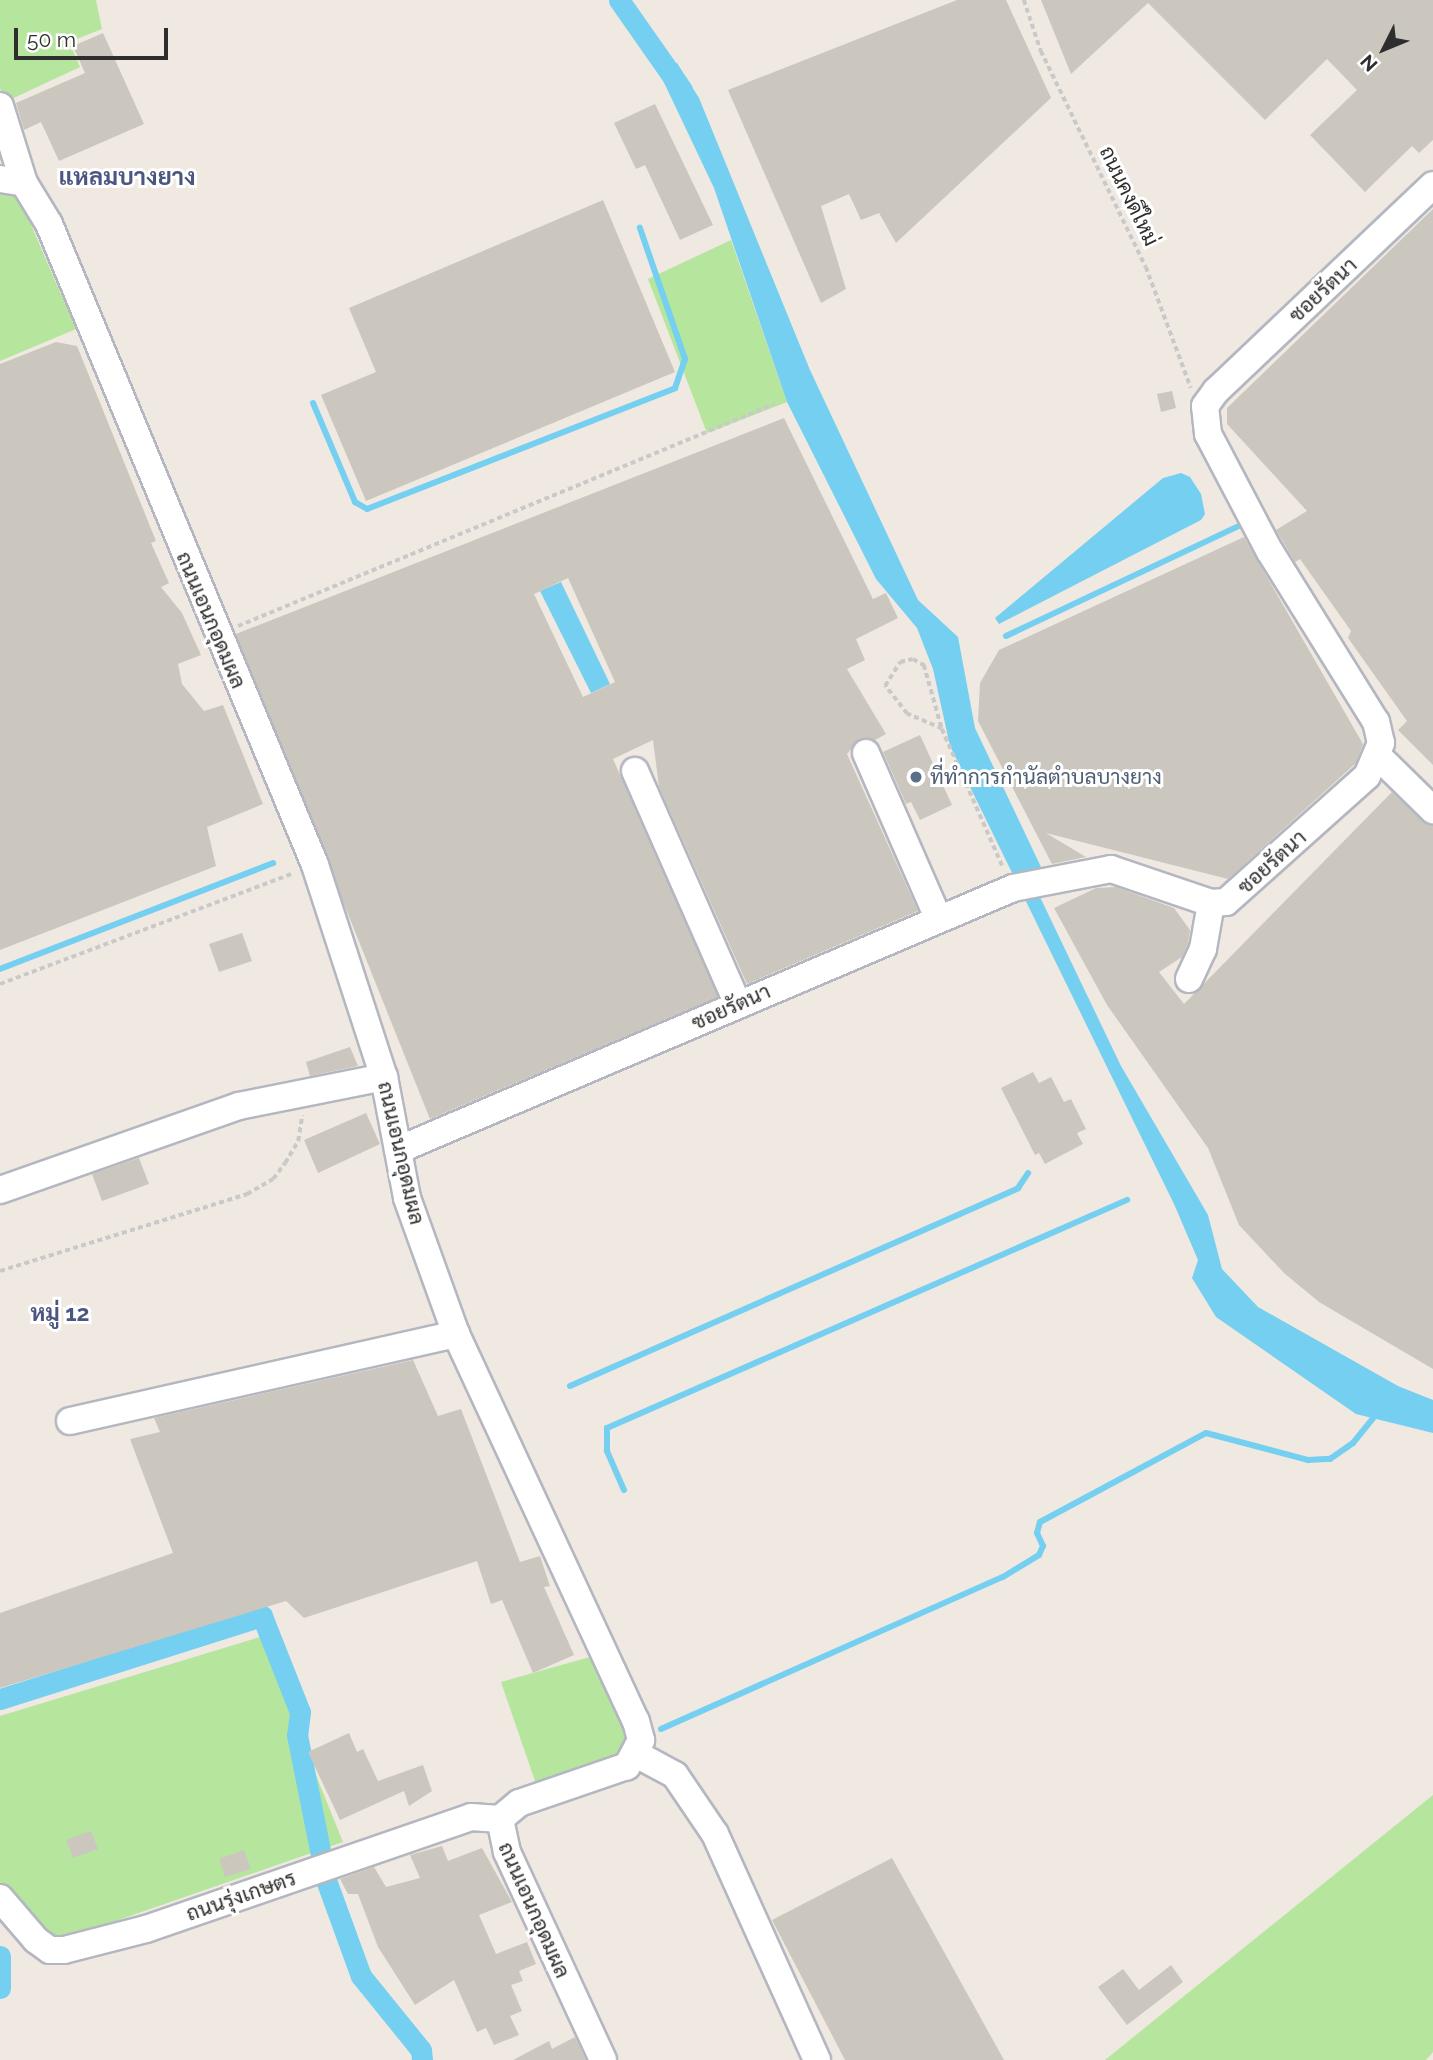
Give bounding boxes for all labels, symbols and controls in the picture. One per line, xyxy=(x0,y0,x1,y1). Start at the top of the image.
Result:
scale bar xyxy=(18,14,172,58)
north arrow xyxy=(1349,14,1419,84)
text: 50 m xyxy=(27,27,76,52)
text: N xyxy=(1356,51,1382,76)
street label: ถนนคงดีใหม่ xyxy=(1094,142,1164,250)
district label: แหลมบางยาง xyxy=(58,163,196,191)
street label: ซอยรัตนา xyxy=(1284,252,1362,328)
street label: ถนนเอนกอุดมผล xyxy=(171,548,251,692)
place label: ที่ทำการกำนัลตำบลบางยาง xyxy=(930,764,1162,790)
marker: ที่ทำการกำนัลตำบลบางยาง xyxy=(908,769,924,785)
street label: ซอยรัตนา xyxy=(1232,825,1312,899)
street label: ซอยรัตนา xyxy=(688,978,774,1036)
street label: ถนนเอนกอุดมผล xyxy=(372,1079,430,1227)
district label: หมู่ 12 xyxy=(30,1299,90,1327)
street label: ถนนเอนกอุดมผล xyxy=(493,1838,575,1982)
street label: ถนนรุ่งเกษตร xyxy=(183,1865,299,1927)

